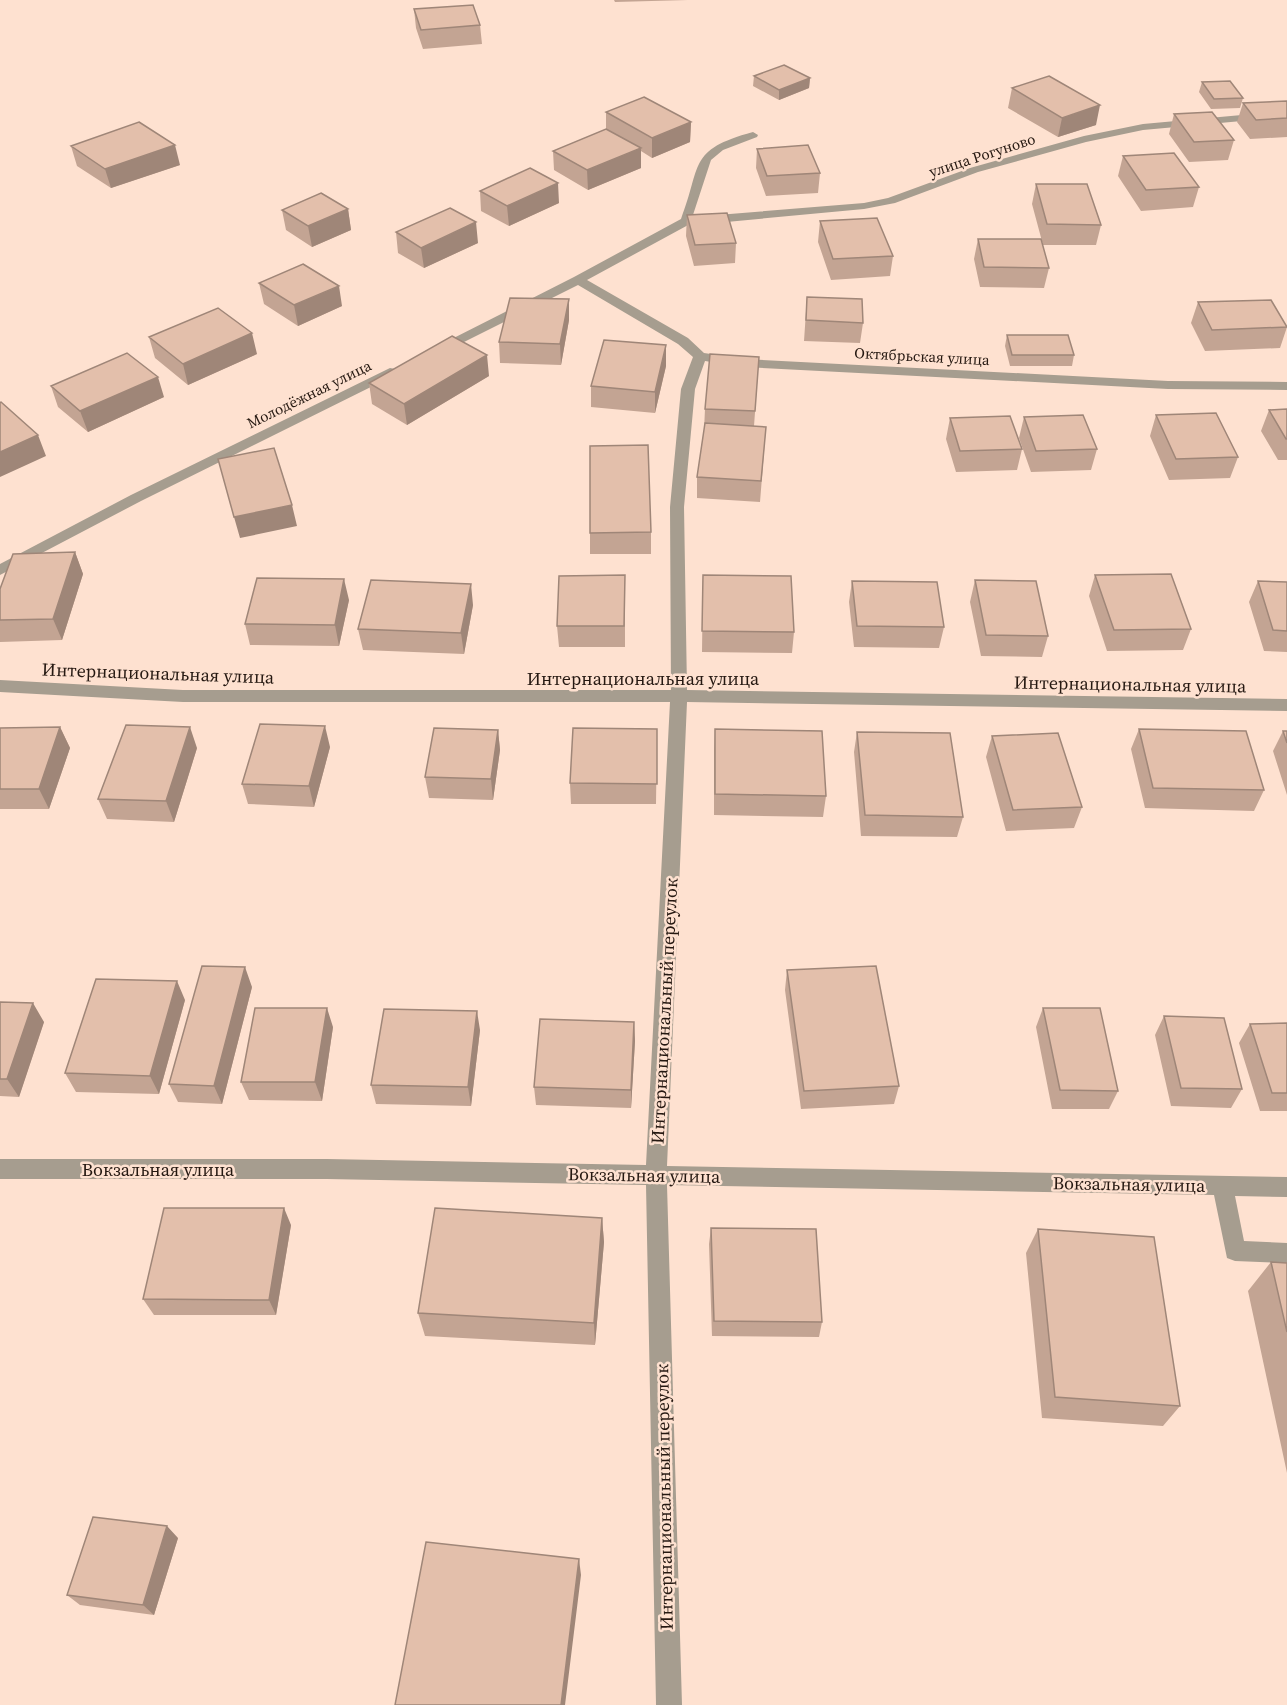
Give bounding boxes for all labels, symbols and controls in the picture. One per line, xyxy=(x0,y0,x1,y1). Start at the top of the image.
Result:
street label: улица Рогуново xyxy=(926,128,1038,182)
street label: Октябрьская улица xyxy=(854,342,991,370)
street label: Молодёжная улица xyxy=(243,355,375,433)
street label: Интернациональная улица xyxy=(41,656,275,690)
street label: Интернациональная улица xyxy=(527,666,760,691)
street label: Интернациональная улица xyxy=(1014,669,1247,699)
street label: Интернациональный переулок xyxy=(645,877,683,1145)
street label: Вокзальная улица xyxy=(82,1157,235,1182)
street label: Вокзальная улица xyxy=(568,1161,721,1189)
street label: Вокзальная улица xyxy=(1053,1170,1206,1198)
street label: Интернациональный переулок xyxy=(649,1364,679,1630)

